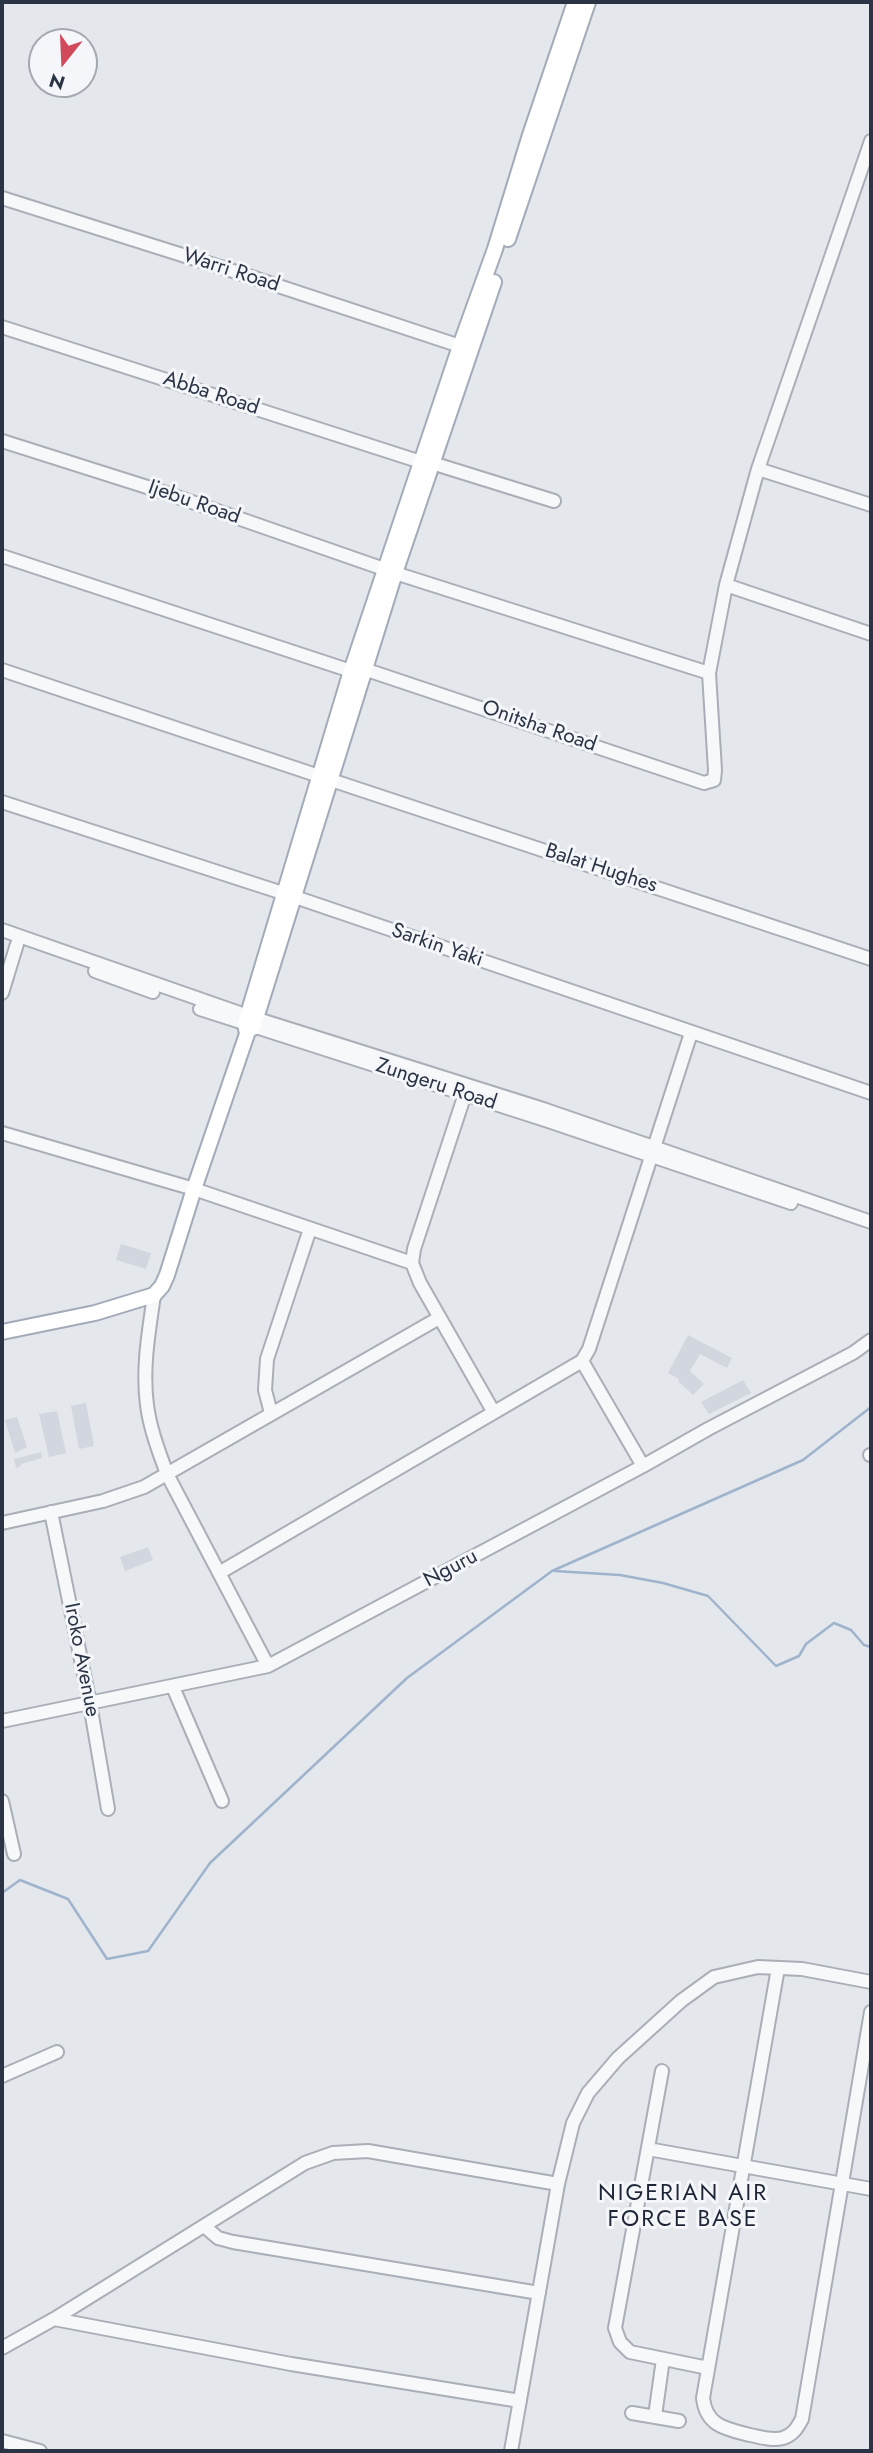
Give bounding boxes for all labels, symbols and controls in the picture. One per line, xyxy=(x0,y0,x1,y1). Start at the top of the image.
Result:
north arrow xyxy=(28,28,98,98)
text: N xyxy=(46,66,68,97)
street label: Warri Road xyxy=(179,244,283,298)
street label: Abba Road xyxy=(160,367,262,421)
street label: Ijebu Road xyxy=(145,475,243,531)
street label: Onitsha Road xyxy=(478,696,600,758)
street label: Balat Hughes xyxy=(542,839,660,899)
street label: Sarkin Yaki xyxy=(388,919,486,973)
street label: Zungeru Road xyxy=(372,1054,500,1116)
street label: Nguru xyxy=(420,1544,482,1594)
street label: Iroko Avenue xyxy=(58,1601,104,1719)
district label: NIGERIAN AIR FORCE BASE xyxy=(599,2180,767,2234)

